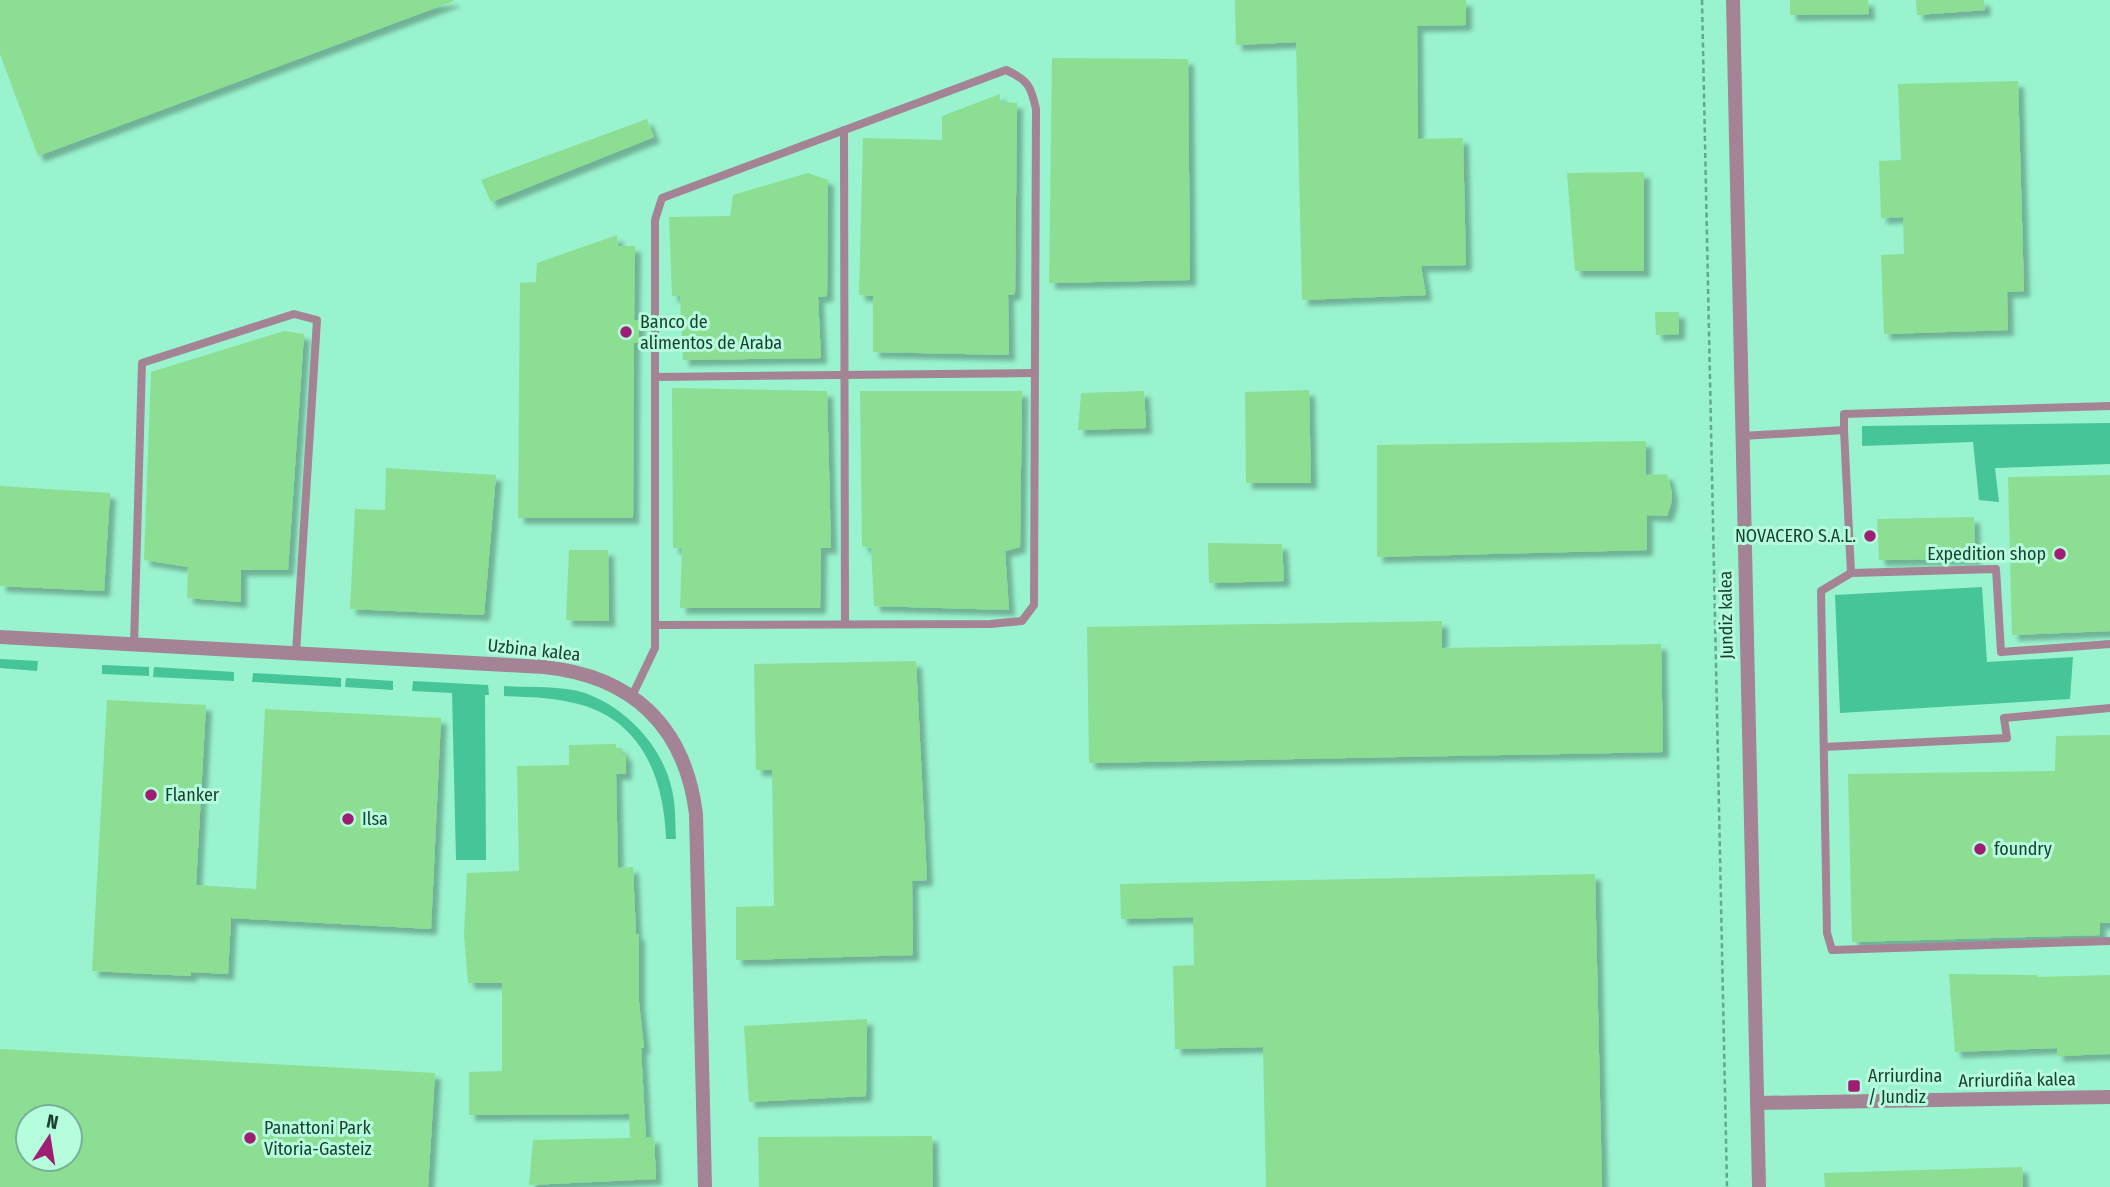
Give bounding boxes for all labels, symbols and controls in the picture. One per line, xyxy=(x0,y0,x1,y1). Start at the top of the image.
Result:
place label: Banco de alimentos de Araba xyxy=(640,311,782,354)
marker: Banco de alimentos de Araba xyxy=(618,324,634,340)
place label: NOVACERO S.A.L. xyxy=(1735,525,1856,547)
marker: NOVACERO S.A.L. xyxy=(1862,528,1878,544)
place label: Expedition shop xyxy=(1927,543,2046,565)
marker: Expedition shop xyxy=(2052,546,2068,562)
street label: Jundiz kalea xyxy=(1714,570,1738,659)
street label: Uzbina kalea xyxy=(487,634,582,666)
place label: Flanker xyxy=(165,784,220,806)
marker: Flanker xyxy=(143,787,159,803)
place label: Ilsa xyxy=(362,808,388,830)
marker: Ilsa xyxy=(340,811,356,827)
place label: foundry xyxy=(1994,838,2052,860)
marker: foundry xyxy=(1972,841,1988,857)
place label: Arriurdina / Jundiz xyxy=(1868,1065,1942,1108)
street label: Arriurdiña kalea xyxy=(1958,1068,2076,1092)
marker: Arriurdina / Jundiz xyxy=(1846,1078,1862,1094)
north arrow xyxy=(14,1103,84,1173)
text: N xyxy=(44,1109,60,1134)
place label: Panattoni Park Vitoria-Gasteiz xyxy=(264,1117,372,1160)
marker: Panattoni Park Vitoria-Gasteiz xyxy=(242,1130,258,1146)

